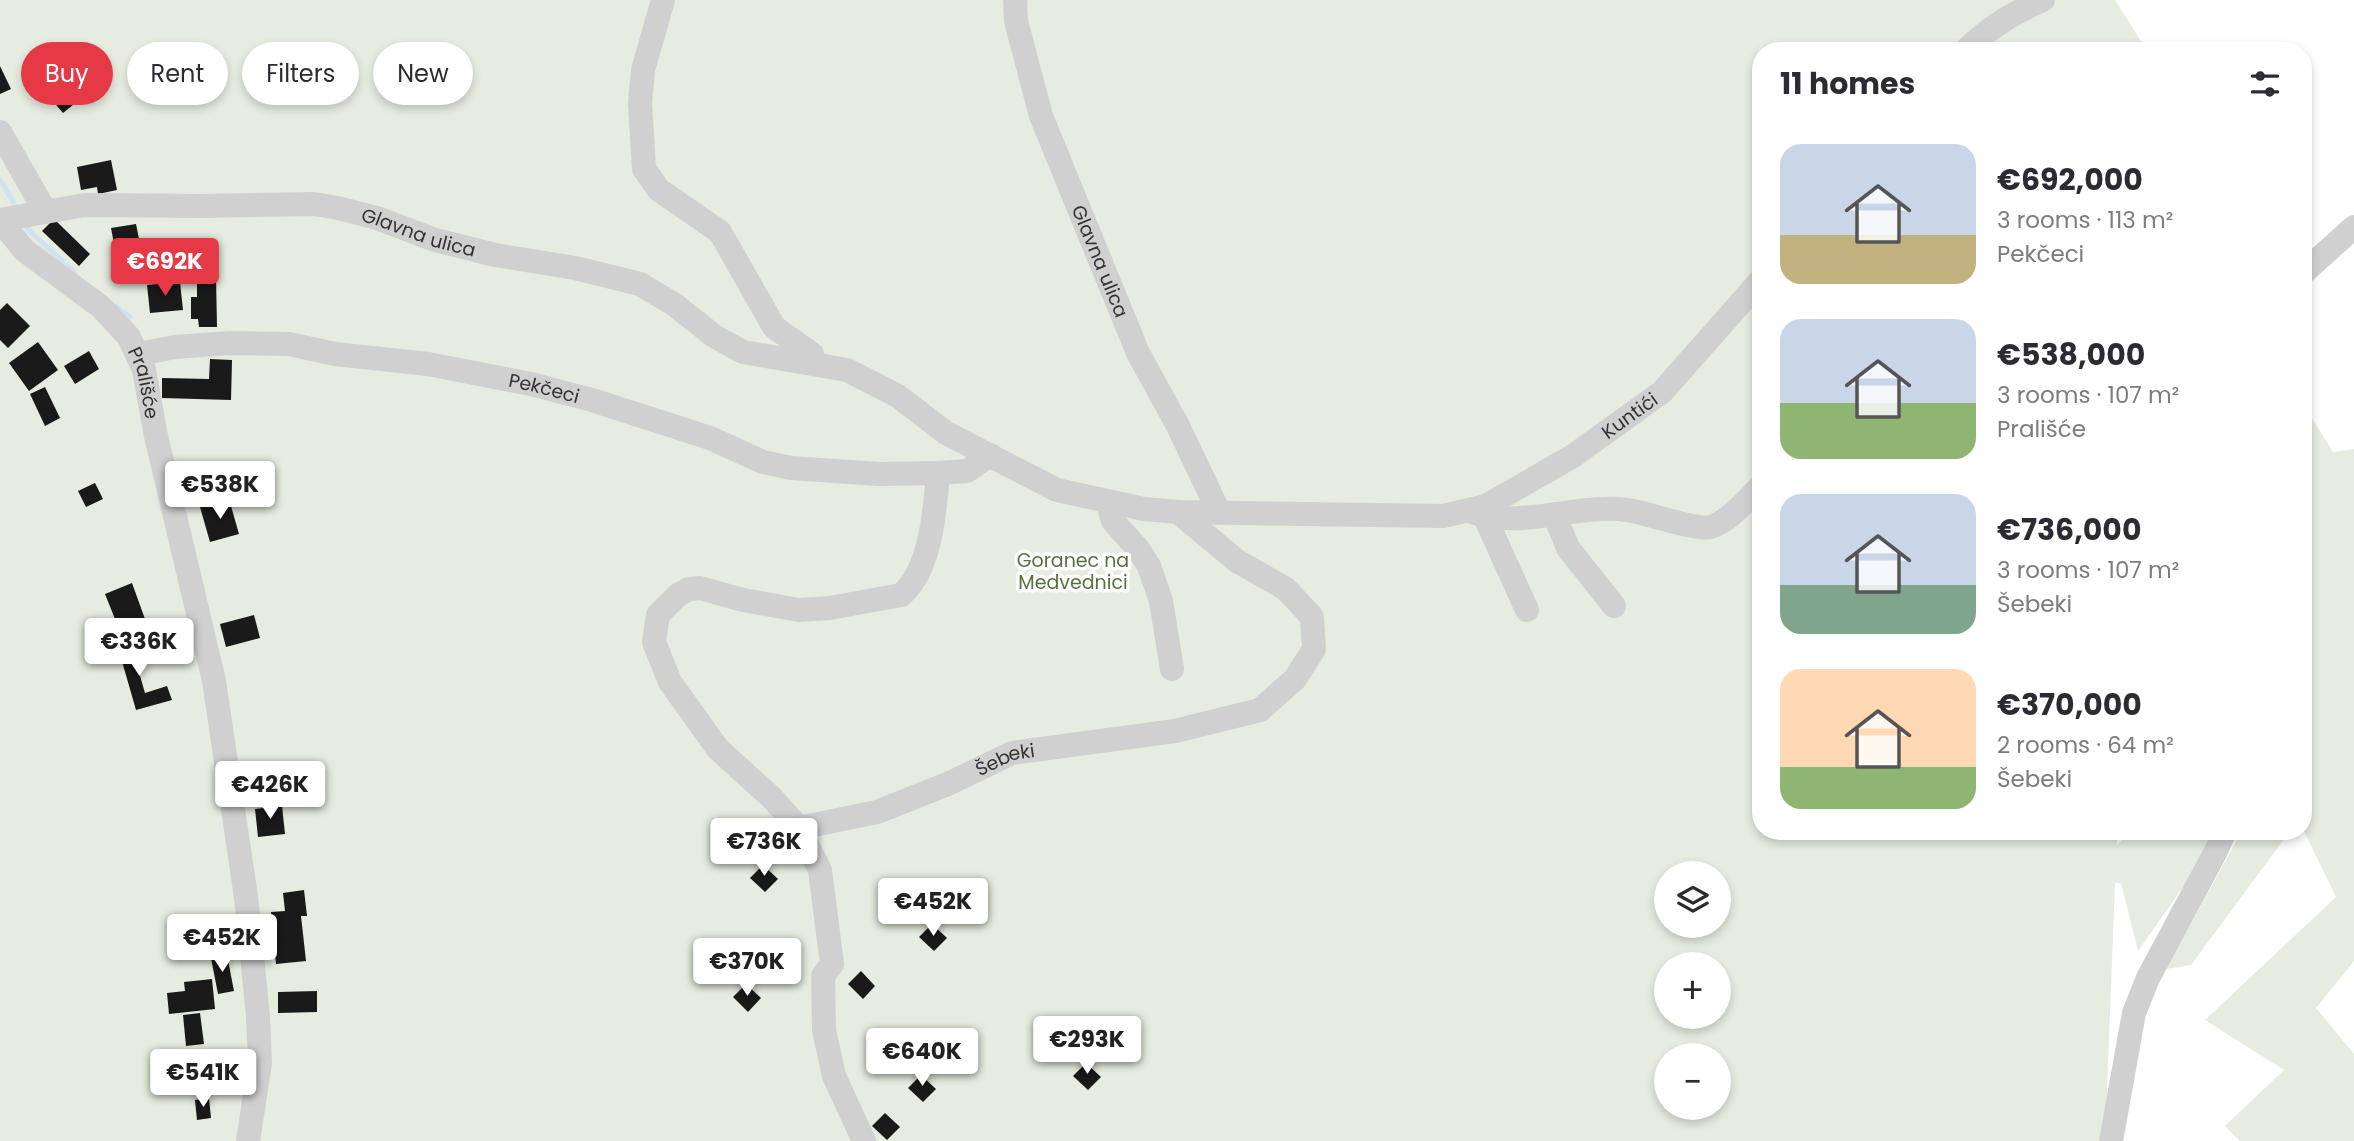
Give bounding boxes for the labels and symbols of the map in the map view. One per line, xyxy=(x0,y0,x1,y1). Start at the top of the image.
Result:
street label: Glavna ulica xyxy=(1065,201,1135,321)
street label: Glavna ulica xyxy=(359,202,478,264)
pin: €692K xyxy=(116,238,214,298)
street label: Prališće xyxy=(121,342,166,421)
street label: Pekčeci xyxy=(506,367,582,410)
street label: Kuntići xyxy=(1596,386,1663,445)
pin: €538K xyxy=(171,462,269,521)
park label: Goranec na Medvednici xyxy=(1017,547,1129,596)
pin: €336K xyxy=(90,618,188,678)
street label: Šebeki xyxy=(971,737,1036,783)
pin: €426K xyxy=(221,762,319,821)
pin: €736K xyxy=(715,818,813,878)
pin: €452K xyxy=(884,878,982,938)
pin: €452K xyxy=(173,914,271,974)
pin: €370K xyxy=(698,939,796,998)
pin: €293K xyxy=(1038,1016,1136,1076)
pin: €640K xyxy=(873,1028,971,1088)
pin: €541K xyxy=(154,1050,252,1109)

